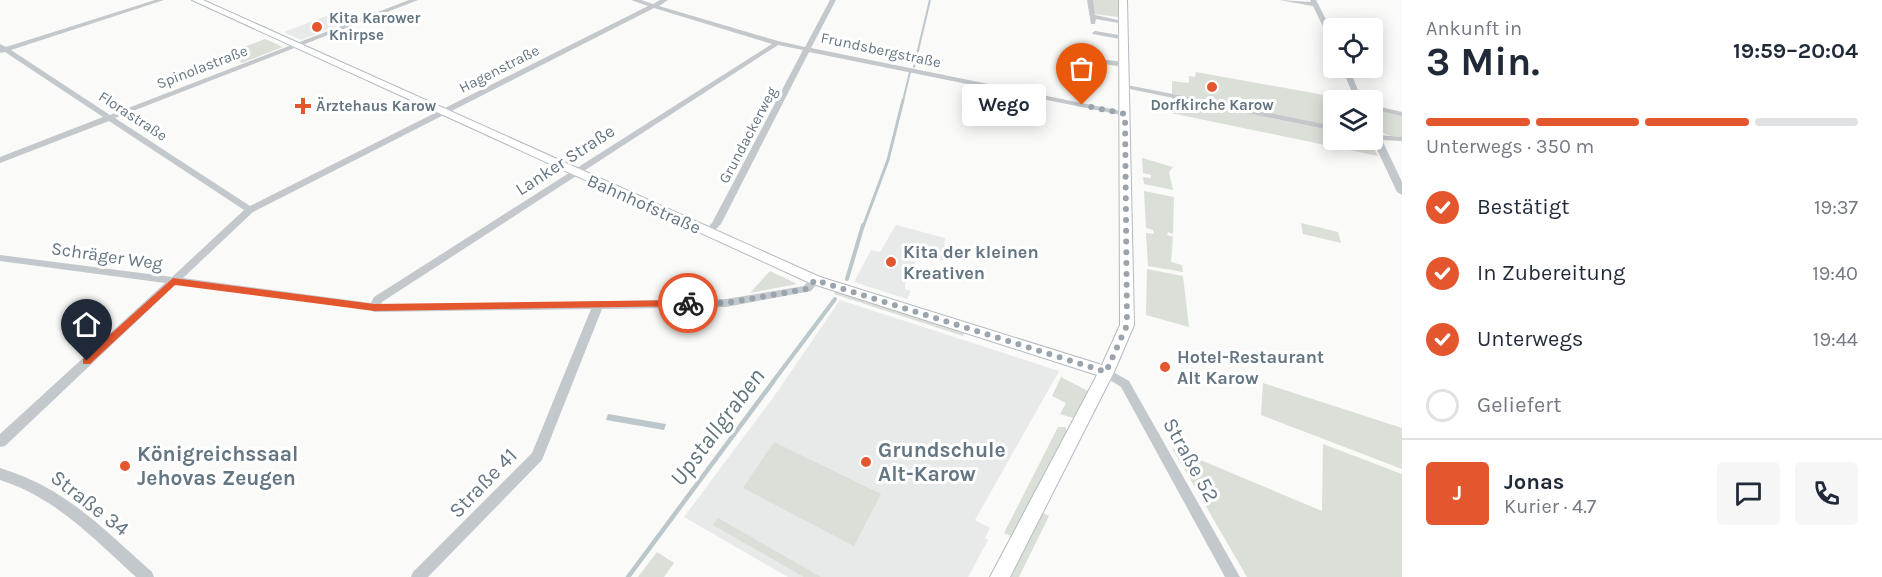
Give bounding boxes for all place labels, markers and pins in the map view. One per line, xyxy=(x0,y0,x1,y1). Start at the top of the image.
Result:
place label: Kita Karower Knirpse xyxy=(329,9,420,44)
marker: Kita Karower Knirpse xyxy=(310,20,324,34)
pin xyxy=(1056,43,1107,105)
marker: Dorfkirche Karow xyxy=(1205,80,1219,94)
callout: Wego xyxy=(962,84,1046,126)
place label: Dorfkirche Karow xyxy=(1150,96,1274,114)
marker: Ärztehaus Karow xyxy=(294,97,312,115)
place label: Ärztehaus Karow xyxy=(316,97,437,115)
place label: Kita der kleinen Kreativen xyxy=(903,241,1039,284)
marker: Kita der kleinen Kreativen xyxy=(884,255,898,269)
pin xyxy=(61,299,112,361)
place label: Hotel-Restaurant Alt Karow xyxy=(1177,346,1324,389)
marker: Hotel-Restaurant Alt Karow xyxy=(1158,360,1172,374)
place label: Grundschule Alt-Karow xyxy=(878,438,1006,486)
place label: Königreichssaal Jehovas Zeugen xyxy=(137,442,298,490)
marker: Grundschule Alt-Karow xyxy=(859,455,873,469)
marker: Königreichssaal Jehovas Zeugen xyxy=(118,459,132,473)

